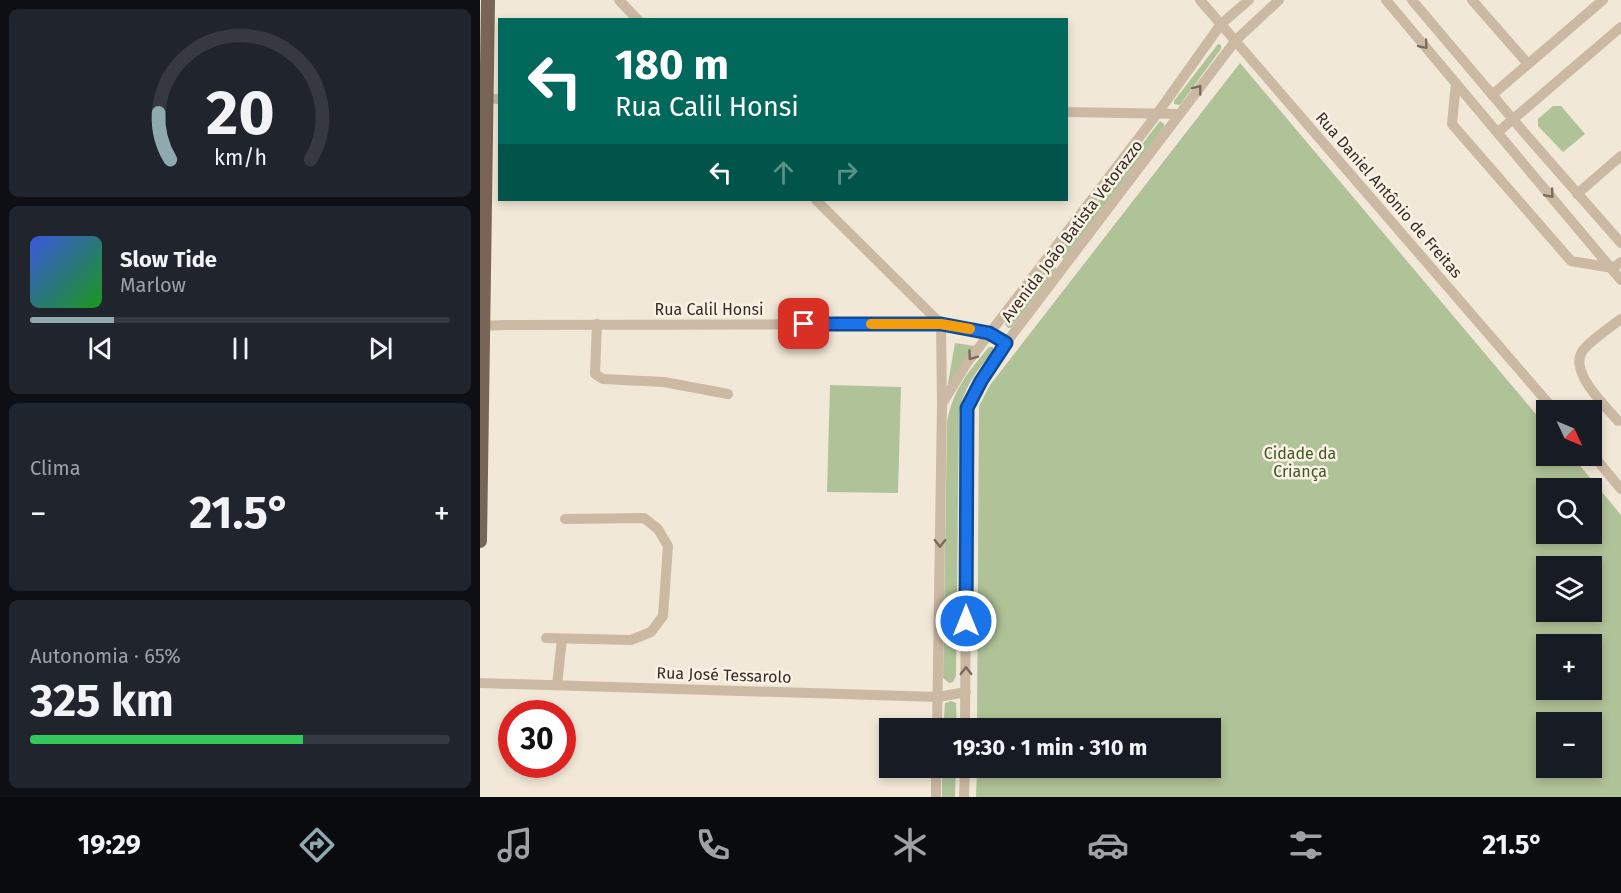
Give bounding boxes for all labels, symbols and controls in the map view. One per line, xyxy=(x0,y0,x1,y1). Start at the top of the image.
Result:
one-way arrow xyxy=(1417,38,1428,49)
text: 180 m xyxy=(615,40,729,90)
icon: left xyxy=(516,42,594,120)
text: 20 xyxy=(206,76,274,151)
one-way arrow xyxy=(1190,85,1201,96)
text: Rua Calil Honsi xyxy=(615,91,799,123)
street label: Rua Daniel Antônio de Freitas xyxy=(1312,108,1466,282)
street label: Avenida João Batista Vetorazzo xyxy=(997,136,1147,326)
text: km/h xyxy=(213,145,267,171)
icon: left xyxy=(704,156,737,189)
icon: ahead xyxy=(767,156,800,189)
icon: right xyxy=(830,156,863,189)
one-way arrow xyxy=(1543,187,1554,198)
text: Slow Tide xyxy=(120,246,217,273)
text: Marlow xyxy=(120,273,186,297)
pin xyxy=(778,298,829,349)
street label: Rua Calil Honsi xyxy=(655,300,764,319)
icon: arrive xyxy=(787,307,820,340)
icon: previous xyxy=(84,332,117,365)
icon: pause xyxy=(224,332,257,365)
icon: next xyxy=(364,332,397,365)
one-way arrow xyxy=(968,350,979,361)
north arrow xyxy=(1536,400,1602,466)
map controls xyxy=(1536,400,1602,778)
park label: Cidade da Criança xyxy=(1264,444,1336,482)
text: Clima xyxy=(30,456,81,480)
button: search xyxy=(1536,478,1602,544)
text: 21.5° xyxy=(189,486,291,540)
text: − xyxy=(30,494,47,534)
text: + xyxy=(434,494,450,534)
one-way arrow xyxy=(934,538,946,547)
button: layers xyxy=(1536,556,1602,622)
position arrow xyxy=(934,589,998,653)
button: + xyxy=(1536,634,1602,700)
text: Autonomia · 65% xyxy=(30,644,181,668)
street label: Rua José Tessarolo xyxy=(656,663,792,687)
one-way arrow xyxy=(960,666,972,675)
text: 325 km xyxy=(30,674,174,728)
speed limit sign: 30 xyxy=(498,700,576,778)
button: − xyxy=(1536,712,1602,778)
text: 19:30 · 1 min · 310 m xyxy=(953,734,1147,761)
icon: directions xyxy=(296,824,338,866)
icon: music xyxy=(494,824,536,866)
icon: phone xyxy=(692,824,734,866)
icon: climate xyxy=(889,824,931,866)
icon: car xyxy=(1087,824,1129,866)
icon: filters xyxy=(1285,824,1327,866)
text: 19:29 xyxy=(78,829,141,861)
text: 21.5° xyxy=(1482,829,1543,861)

